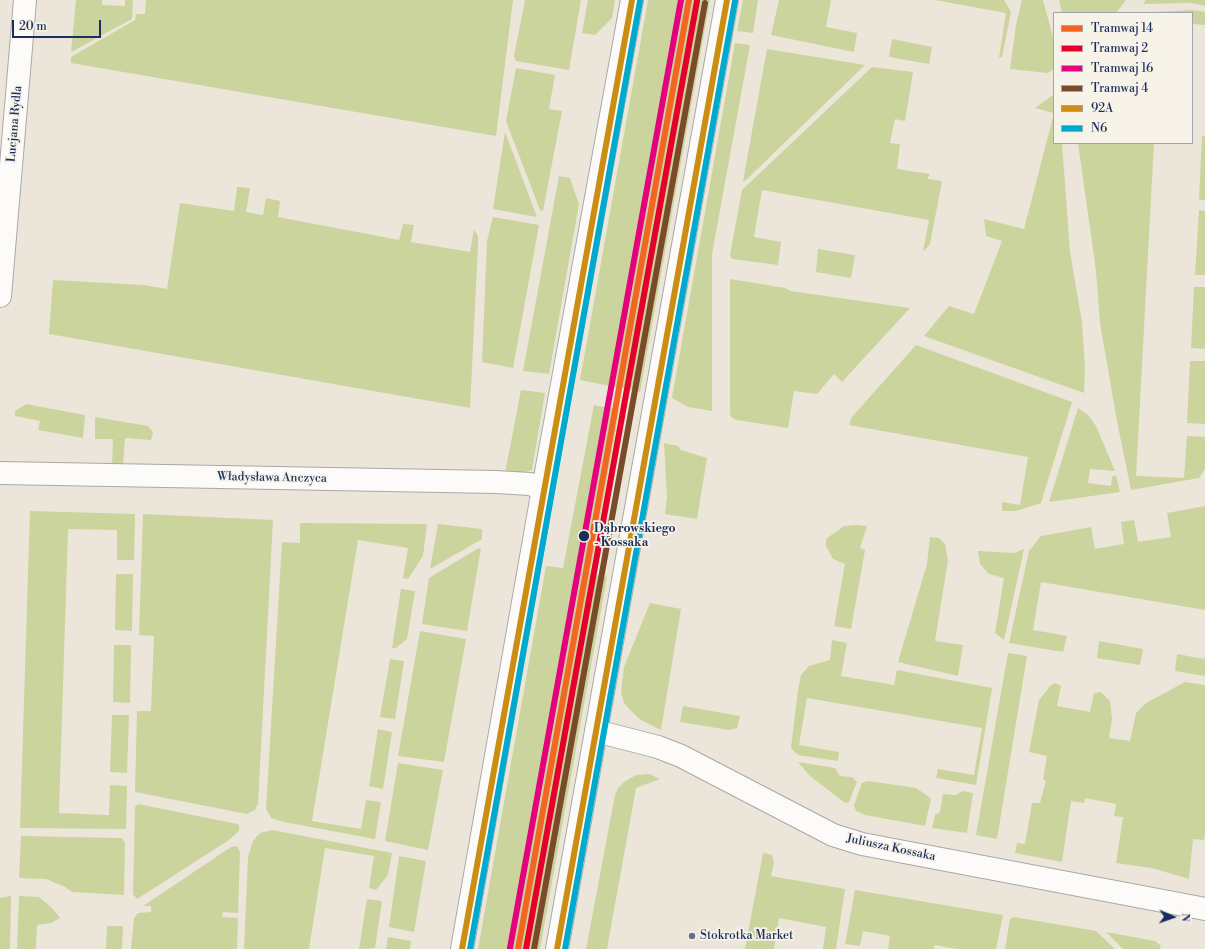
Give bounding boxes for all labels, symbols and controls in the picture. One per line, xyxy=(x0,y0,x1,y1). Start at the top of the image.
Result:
scale bar xyxy=(14,12,103,38)
legend xyxy=(1053,12,1193,144)
text: 20 m xyxy=(19,19,47,34)
text: Tramwaj 14 xyxy=(1091,21,1153,36)
text: Tramwaj 2 xyxy=(1091,41,1148,56)
text: Tramwaj 16 xyxy=(1091,61,1153,76)
text: Tramwaj 4 xyxy=(1091,81,1148,96)
street label: Lucjana Rydla xyxy=(4,85,26,163)
text: 92A xyxy=(1091,101,1113,116)
text: N6 xyxy=(1091,121,1107,136)
street label: Władysława Anczyca xyxy=(217,470,327,486)
place label: Dąbrowskiego - Kossaka xyxy=(594,522,676,550)
marker: Dąbrowskiego - Kossaka xyxy=(577,529,591,543)
street label: Juliusza Kossaka xyxy=(845,832,937,864)
north arrow xyxy=(1153,897,1193,937)
text: N xyxy=(1178,913,1192,922)
place label: Stokrotka Market xyxy=(700,929,793,943)
marker: Stokrotka Market xyxy=(687,931,697,941)

